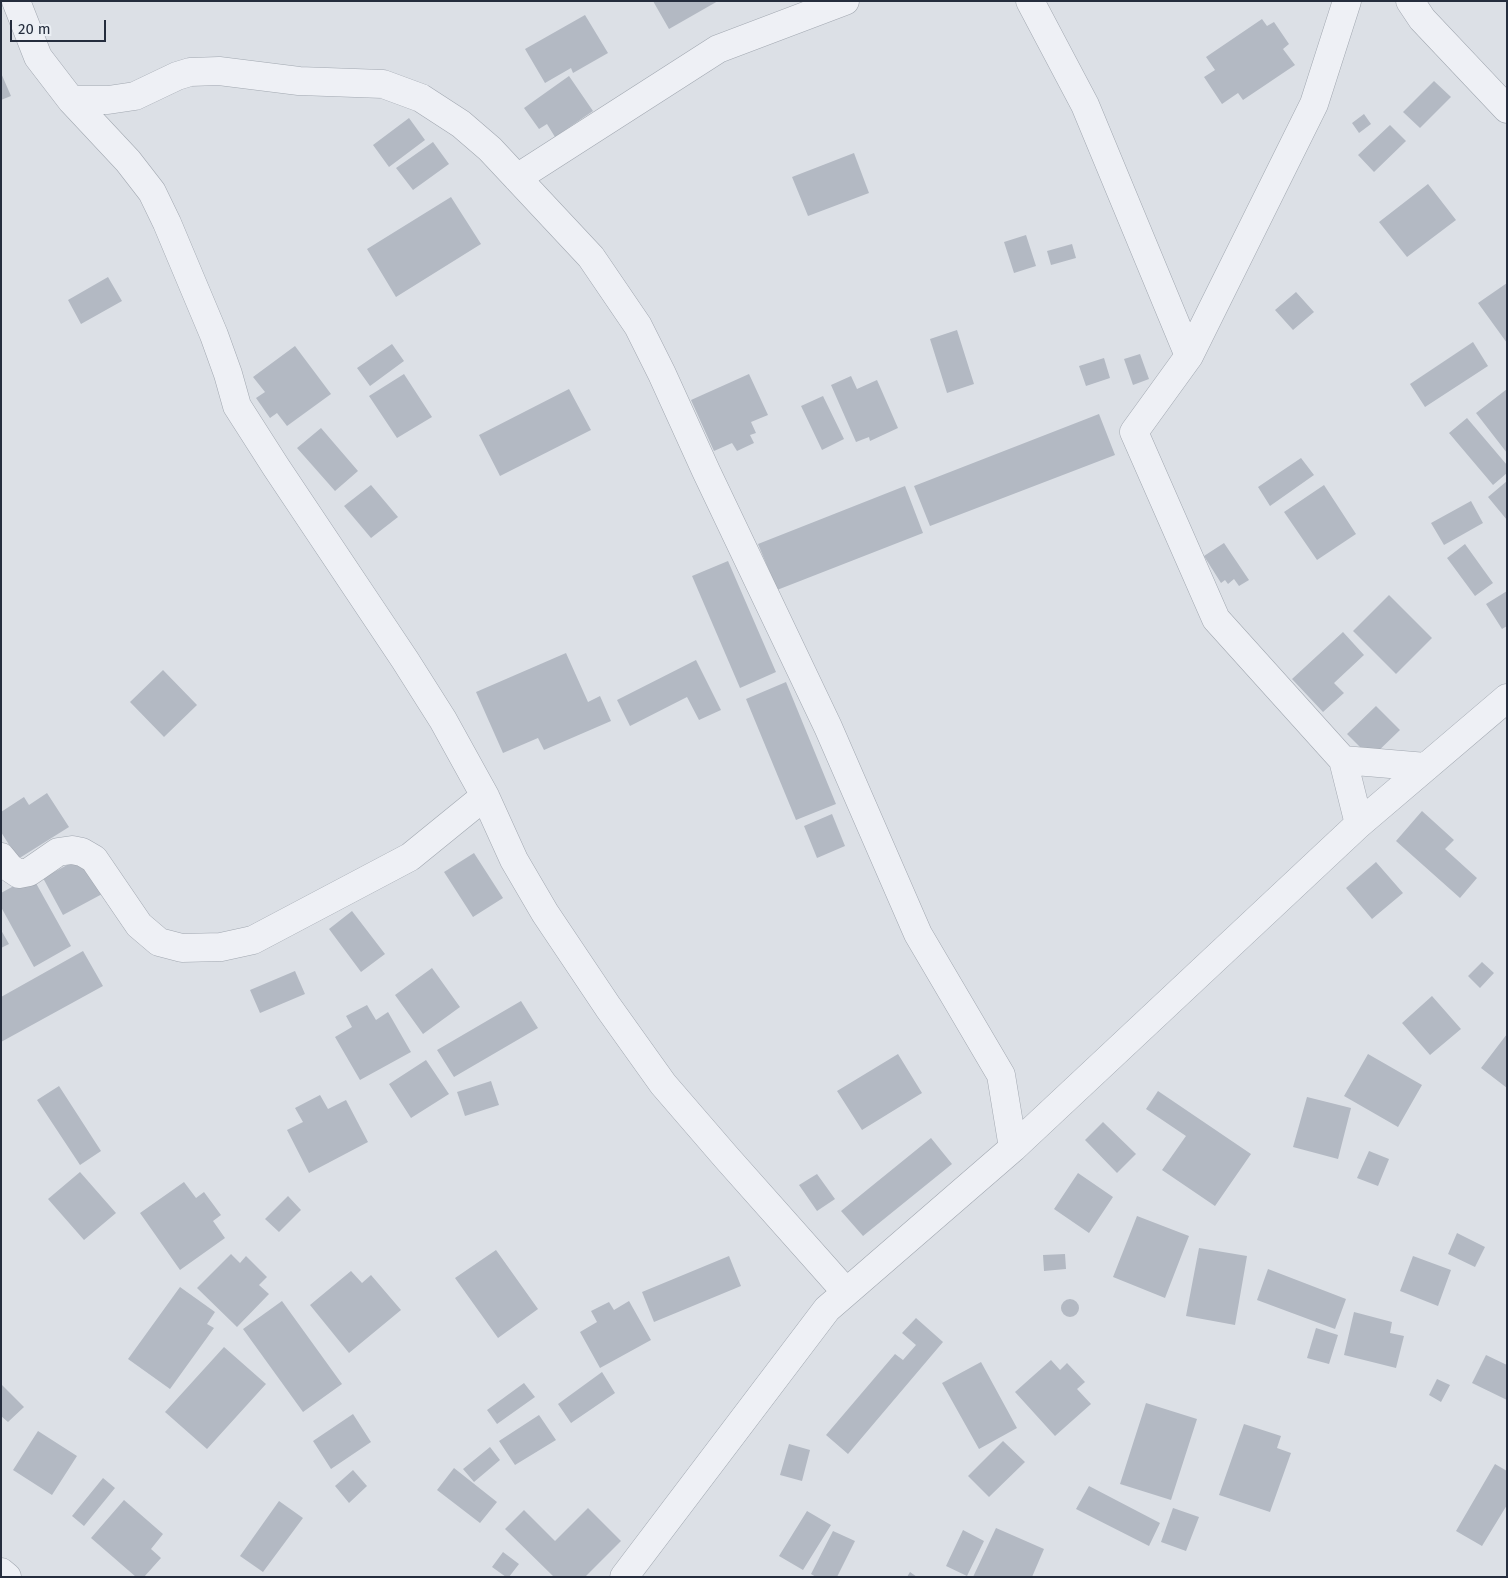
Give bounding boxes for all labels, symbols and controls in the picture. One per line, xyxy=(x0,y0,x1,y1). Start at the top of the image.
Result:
scale bar xyxy=(12,10,109,42)
text: 20 m xyxy=(18,20,51,38)

